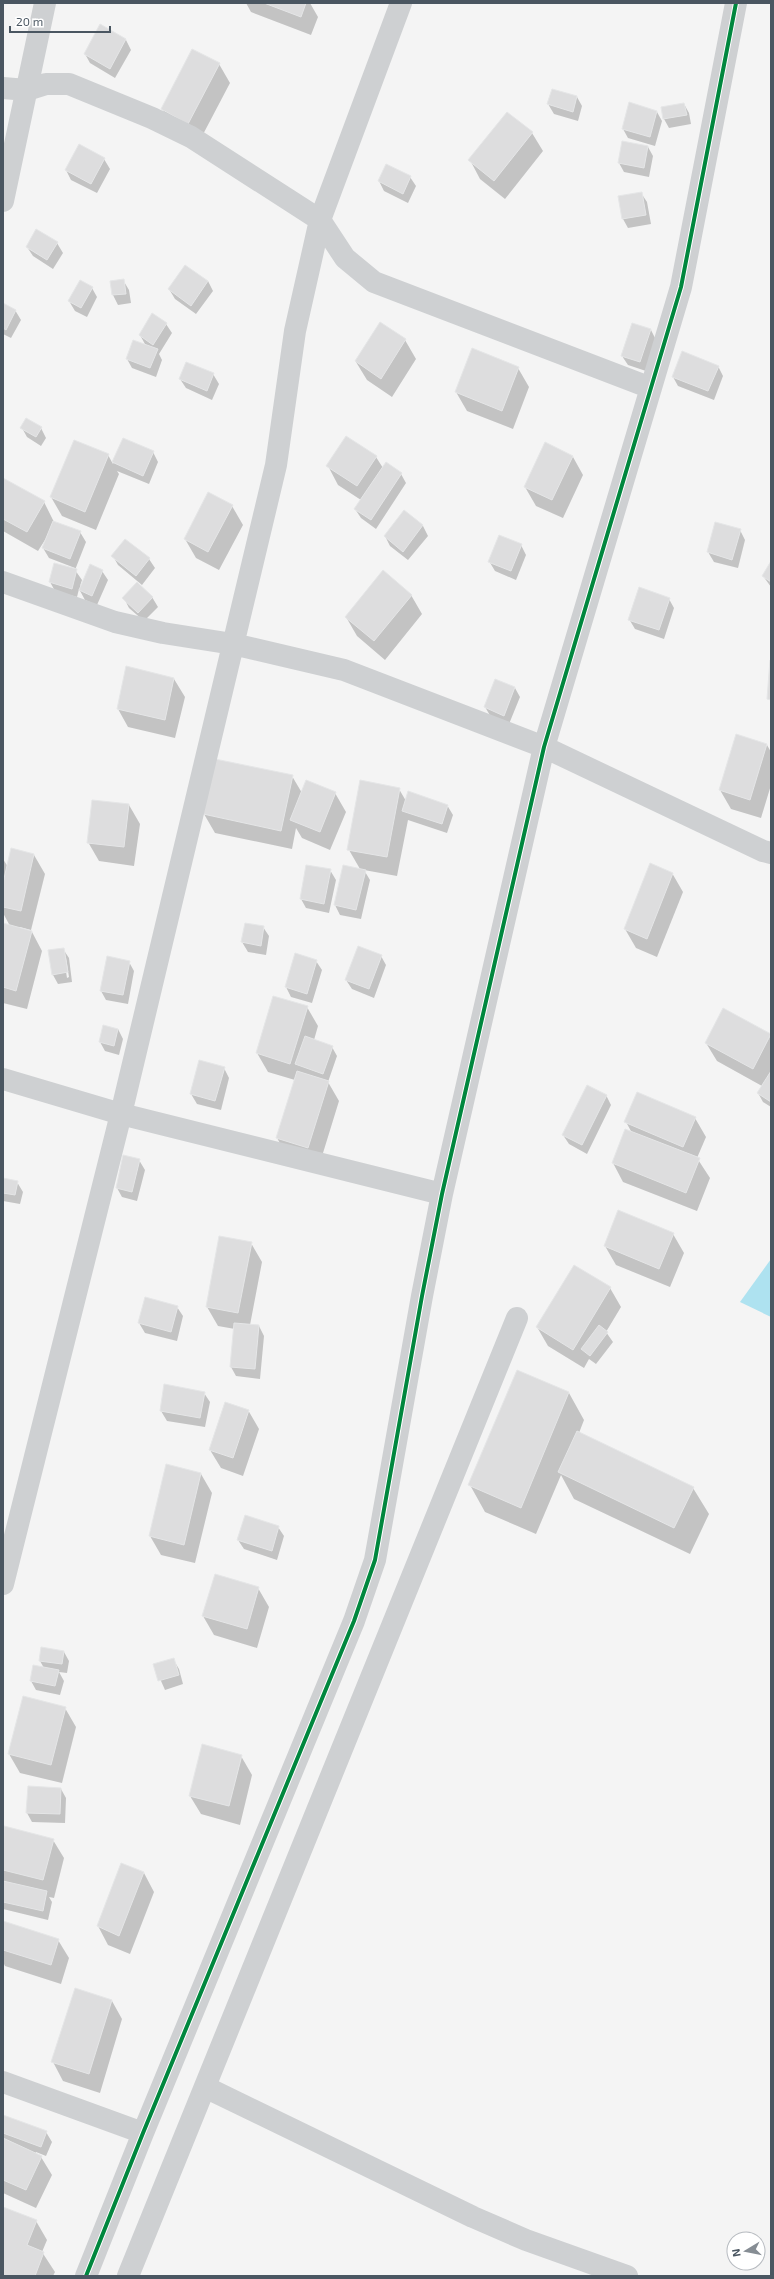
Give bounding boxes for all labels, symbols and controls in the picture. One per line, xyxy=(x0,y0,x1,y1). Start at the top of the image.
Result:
scale bar xyxy=(10,8,110,34)
text: 20 m xyxy=(16,14,43,28)
north arrow xyxy=(726,2231,766,2271)
text: N xyxy=(729,2248,743,2258)

